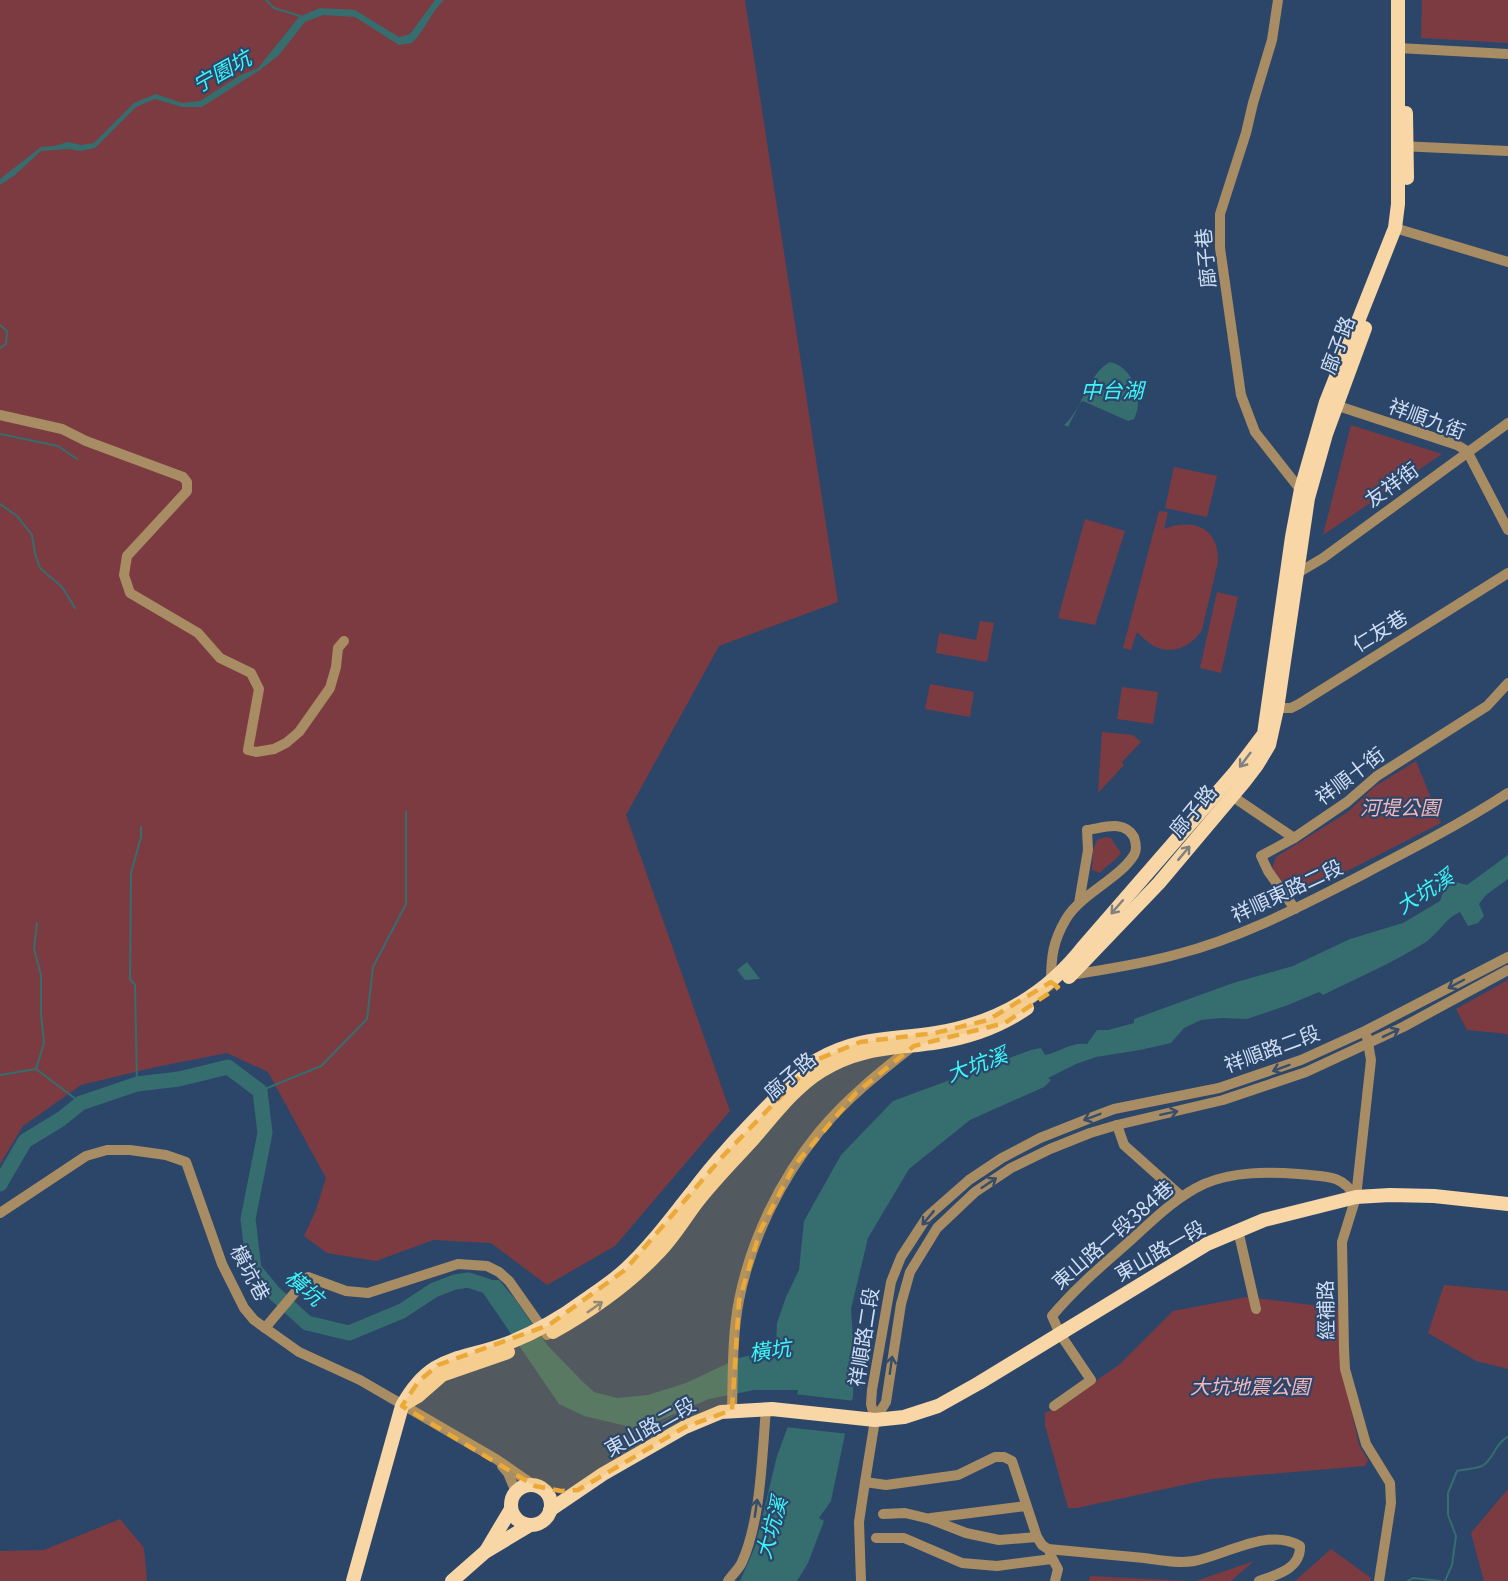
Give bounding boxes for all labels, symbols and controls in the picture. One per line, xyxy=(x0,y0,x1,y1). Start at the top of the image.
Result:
water label: 宁園坑 xyxy=(186,40,258,99)
street label: 廍子巷 xyxy=(1187,227,1222,289)
street label: 廍子路 xyxy=(1312,311,1361,378)
water label: 中台湖 xyxy=(1081,374,1146,404)
street label: 祥順九街 xyxy=(1385,390,1470,445)
street label: 友祥街 xyxy=(1358,454,1424,513)
street label: 仁友巷 xyxy=(1346,602,1412,658)
street label: 祥順十街 xyxy=(1308,739,1390,810)
one-way arrow xyxy=(1239,751,1251,767)
street label: 廍子路 xyxy=(1161,778,1222,842)
park label: 河堤公園 xyxy=(1360,792,1443,821)
one-way arrow xyxy=(1177,846,1191,861)
street label: 祥順東路二段 xyxy=(1226,851,1347,928)
water label: 大坑溪 xyxy=(1389,859,1461,920)
one-way arrow xyxy=(1111,899,1124,915)
one-way arrow xyxy=(1448,979,1466,990)
street label: 祥順路二段 xyxy=(1220,1017,1323,1078)
one-way arrow xyxy=(1382,1026,1400,1038)
water label: 大坑溪 xyxy=(942,1037,1014,1088)
street label: 廍子路 xyxy=(757,1044,821,1105)
one-way arrow xyxy=(1272,1063,1290,1074)
one-way arrow xyxy=(1160,1107,1179,1119)
one-way arrow xyxy=(1083,1112,1102,1123)
street label: 東山路一段384巷 xyxy=(1047,1176,1179,1294)
one-way arrow xyxy=(980,1177,996,1189)
one-way arrow xyxy=(921,1210,935,1225)
street label: 東山路一段 xyxy=(1111,1216,1209,1286)
street label: 橫坑巷 xyxy=(224,1239,278,1306)
water label: 橫坑 xyxy=(280,1261,333,1314)
street label: 經補路 xyxy=(1309,1280,1340,1340)
street label: 祥順路二段 xyxy=(840,1285,885,1388)
one-way arrow xyxy=(586,1301,602,1313)
water label: 橫坑 xyxy=(747,1331,796,1367)
one-way arrow xyxy=(885,1356,896,1376)
park label: 大坑地震公園 xyxy=(1190,1371,1313,1400)
street label: 東山路二段 xyxy=(599,1389,700,1463)
water label: 大坑溪 xyxy=(747,1490,794,1562)
one-way arrow xyxy=(750,1498,761,1518)

